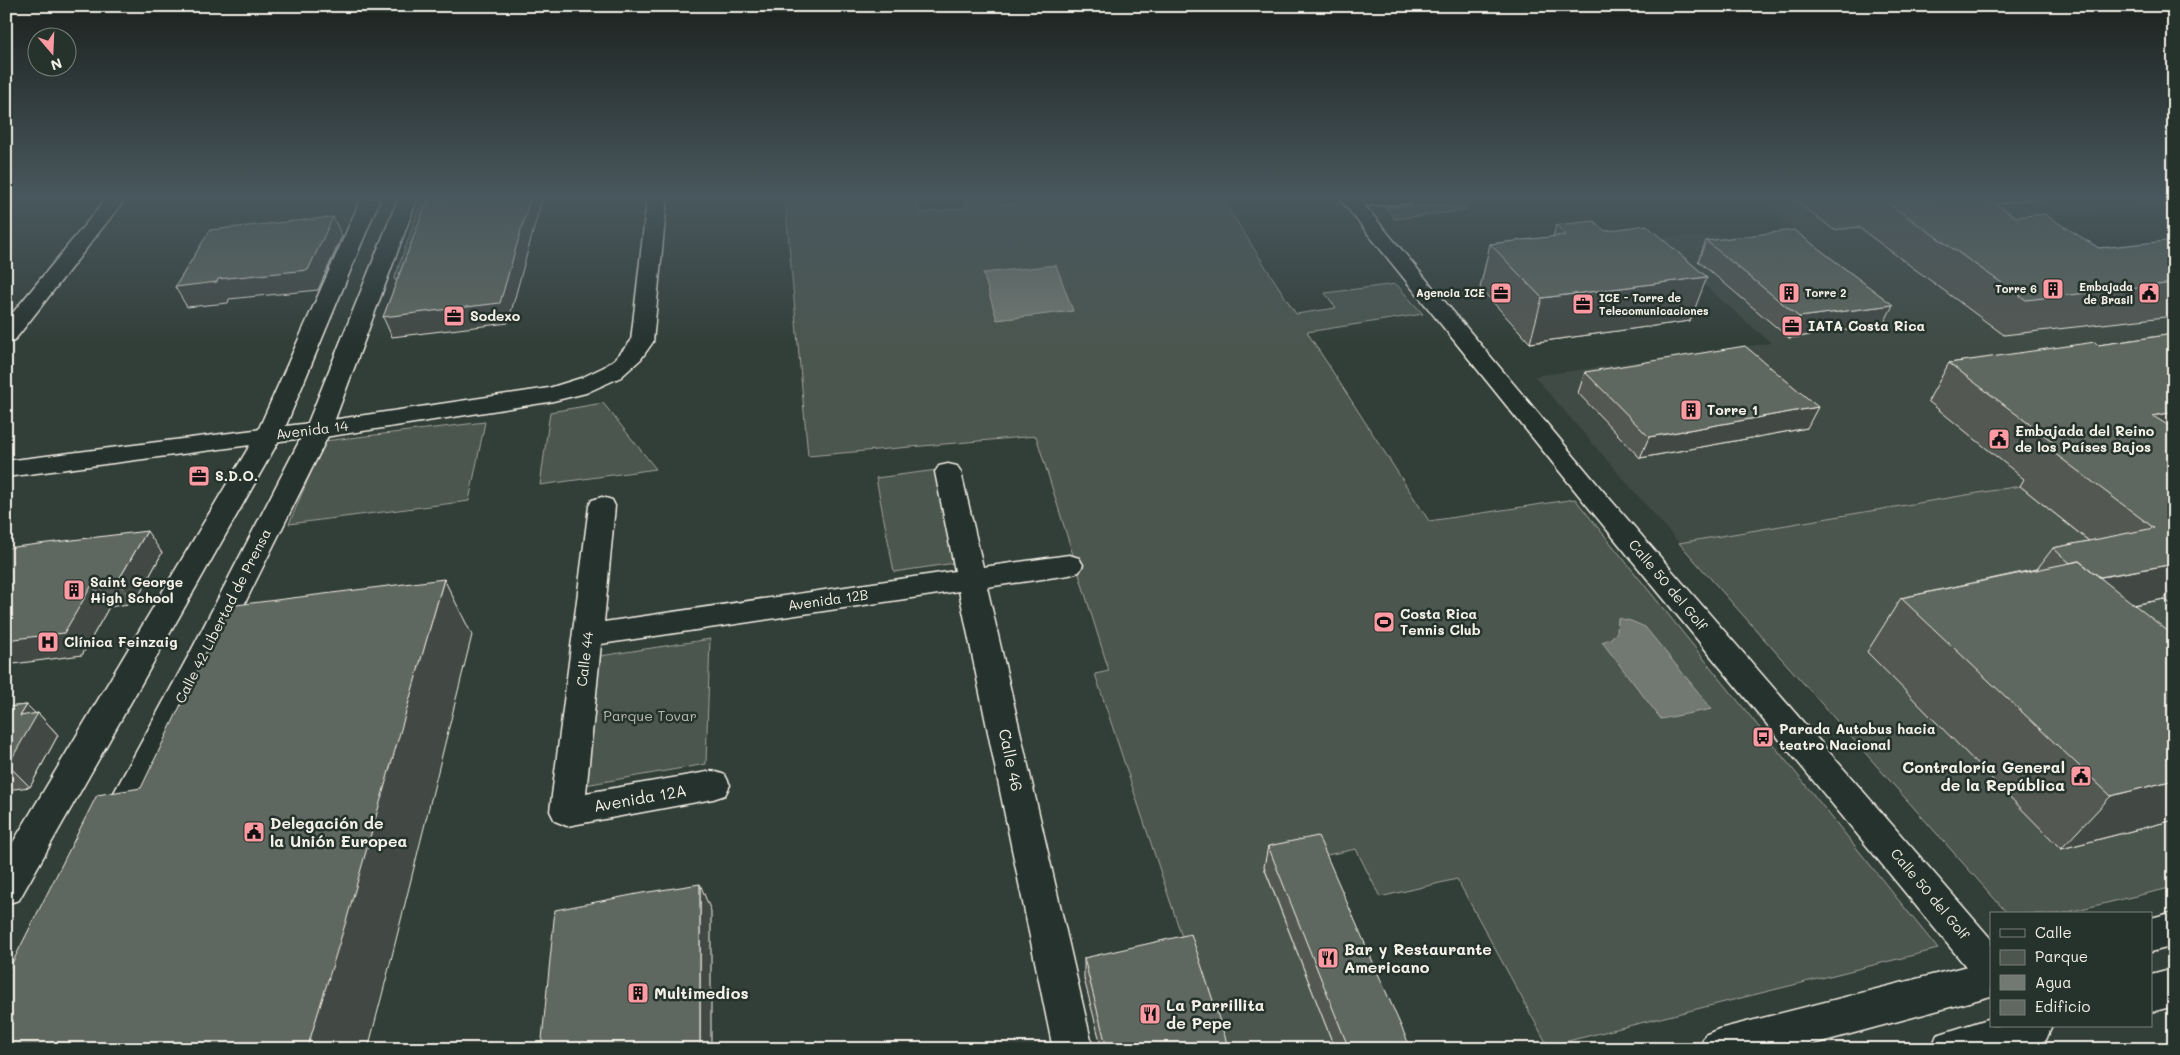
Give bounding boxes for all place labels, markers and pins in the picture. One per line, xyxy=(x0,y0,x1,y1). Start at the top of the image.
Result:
building icon: Torre 6 xyxy=(2041,277,2065,301)
place label: Embajada de Brasil xyxy=(2079,279,2133,307)
office icon: Agencia ICE xyxy=(1489,281,1513,305)
building icon: Torre 2 xyxy=(1777,281,1801,305)
place label: Torre 6 xyxy=(1995,281,2037,296)
public building icon: Embajada de Brasil xyxy=(2137,281,2161,305)
place label: Agencia ICE xyxy=(1416,285,1485,300)
place label: Torre 2 xyxy=(1805,285,1846,300)
place label: ICE - Torre de Telecomunicaciones xyxy=(1599,290,1709,318)
office icon: ICE - Torre de Telecomunicaciones xyxy=(1571,292,1595,316)
office icon: Sodexo xyxy=(442,304,466,328)
place label: Sodexo xyxy=(470,306,521,325)
office icon: IATA Costa Rica xyxy=(1780,314,1804,338)
place label: IATA Costa Rica xyxy=(1808,316,1926,335)
building icon: Torre 1 xyxy=(1679,398,1703,422)
place label: Torre 1 xyxy=(1707,400,1758,419)
place label: Embajada del Reino de los Países Bajos xyxy=(2015,421,2155,456)
public building icon: Embajada del Reino de los Países Bajos xyxy=(1987,427,2011,451)
office icon: S.D.O. xyxy=(187,464,211,488)
place label: S.D.O. xyxy=(215,466,258,485)
place label: Saint George High School xyxy=(90,572,183,607)
building icon: Saint George High School xyxy=(62,578,86,602)
place label: Costa Rica Tennis Club xyxy=(1400,604,1481,639)
sports icon: Costa Rica Tennis Club xyxy=(1372,610,1396,634)
hospital icon: Clínica Feinzaig xyxy=(36,630,60,654)
place label: Clínica Feinzaig xyxy=(64,632,178,651)
place label: Parada Autobus hacia teatro Nacional xyxy=(1779,719,1936,754)
bus stop icon: Parada Autobus hacia teatro Nacional xyxy=(1751,725,1775,749)
place label: Contraloría General de la República xyxy=(1902,756,2065,795)
public building icon: Contraloría General de la República xyxy=(2069,764,2093,788)
place label: Delegación de la Unión Europea xyxy=(270,812,407,851)
public building icon: Delegación de la Unión Europea xyxy=(242,820,266,844)
place label: Bar y Restaurante Americano xyxy=(1344,938,1492,977)
restaurant icon: Bar y Restaurante Americano xyxy=(1316,946,1340,970)
building icon: Multimedios xyxy=(626,981,650,1005)
place label: Multimedios xyxy=(654,982,749,1003)
place label: La Parrillita de Pepe xyxy=(1166,994,1265,1033)
restaurant icon: La Parrillita de Pepe xyxy=(1138,1002,1162,1026)

